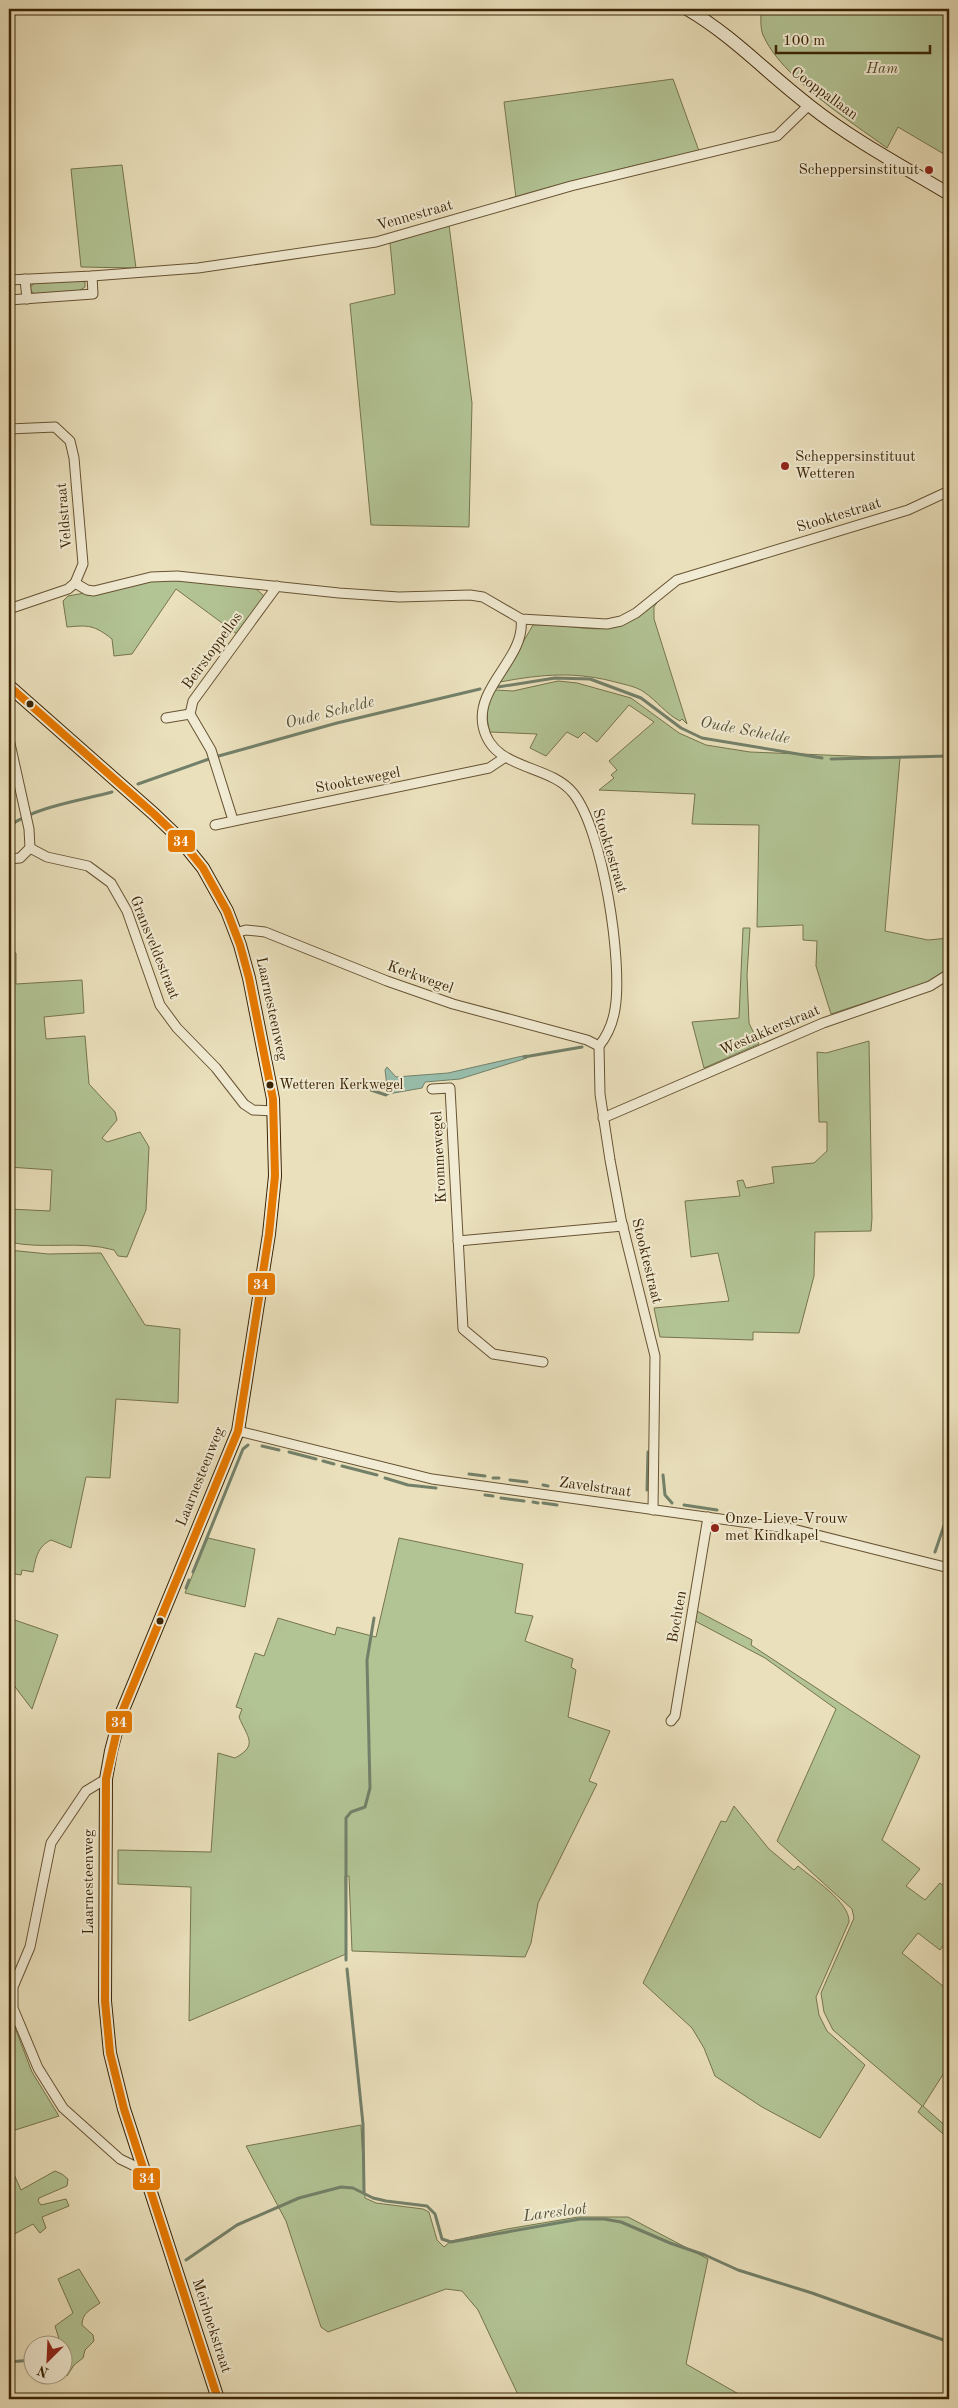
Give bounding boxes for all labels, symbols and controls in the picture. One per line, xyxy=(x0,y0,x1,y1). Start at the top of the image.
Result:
scale bar xyxy=(776,22,929,54)
text: 100 m xyxy=(783,34,825,49)
park label: Ham xyxy=(865,62,898,77)
street label: Cooppallaan xyxy=(788,65,860,123)
place label: Scheppersinstituut xyxy=(799,163,919,178)
marker: Scheppersinstituut xyxy=(923,164,935,176)
street label: Vennestraat xyxy=(375,198,455,234)
place label: Scheppersinstituut Wetteren xyxy=(795,450,915,482)
marker: Scheppersinstituut Wetteren xyxy=(779,460,791,472)
street label: Veldstraat xyxy=(55,482,75,550)
street label: Stooktestraat xyxy=(795,496,883,536)
street label: Beirstoppellos xyxy=(180,610,246,692)
water label: Oude Schelde xyxy=(284,694,377,732)
unlabelled marker xyxy=(25,699,35,709)
water label: Oude Schelde xyxy=(699,714,792,748)
street label: Stooktewegel xyxy=(314,765,402,797)
street label: Stooktestraat xyxy=(589,807,629,895)
line badge: 34 xyxy=(167,829,196,853)
text: 34 xyxy=(173,835,189,849)
street label: Gransveldestraat xyxy=(126,894,182,1002)
street label: Laarnesteenweg xyxy=(253,956,289,1062)
street label: Kerkwegel xyxy=(385,959,455,997)
street label: Westakkerstraat xyxy=(718,1003,822,1059)
place label: Wetteren Kerkwegel xyxy=(279,1078,404,1092)
marker: Wetteren Kerkwegel xyxy=(265,1080,275,1090)
street label: Krommewegel xyxy=(430,1110,450,1204)
street label: Stooktestraat xyxy=(628,1217,664,1305)
line badge: 34 xyxy=(247,1272,276,1296)
text: 34 xyxy=(253,1278,269,1292)
street label: Laarnesteenweg xyxy=(174,1425,228,1529)
street label: Zavelstraat xyxy=(558,1476,632,1500)
place label: Onze-Lieve-Vrouw met Kindkapel xyxy=(725,1512,849,1544)
marker: Onze-Lieve-Vrouw met Kindkapel xyxy=(709,1522,721,1534)
street label: Bochten xyxy=(666,1590,690,1644)
unlabelled marker xyxy=(155,1616,165,1626)
line badge: 34 xyxy=(105,1710,133,1734)
text: 34 xyxy=(111,1716,127,1730)
street label: Laarnesteenweg xyxy=(82,1829,97,1935)
line badge: 34 xyxy=(132,2167,161,2191)
text: 34 xyxy=(139,2172,155,2186)
water label: Laresloot xyxy=(521,2201,589,2225)
street label: Meirhoekstraat xyxy=(189,2277,233,2375)
north arrow xyxy=(22,2336,72,2386)
text: N xyxy=(35,2362,51,2380)

